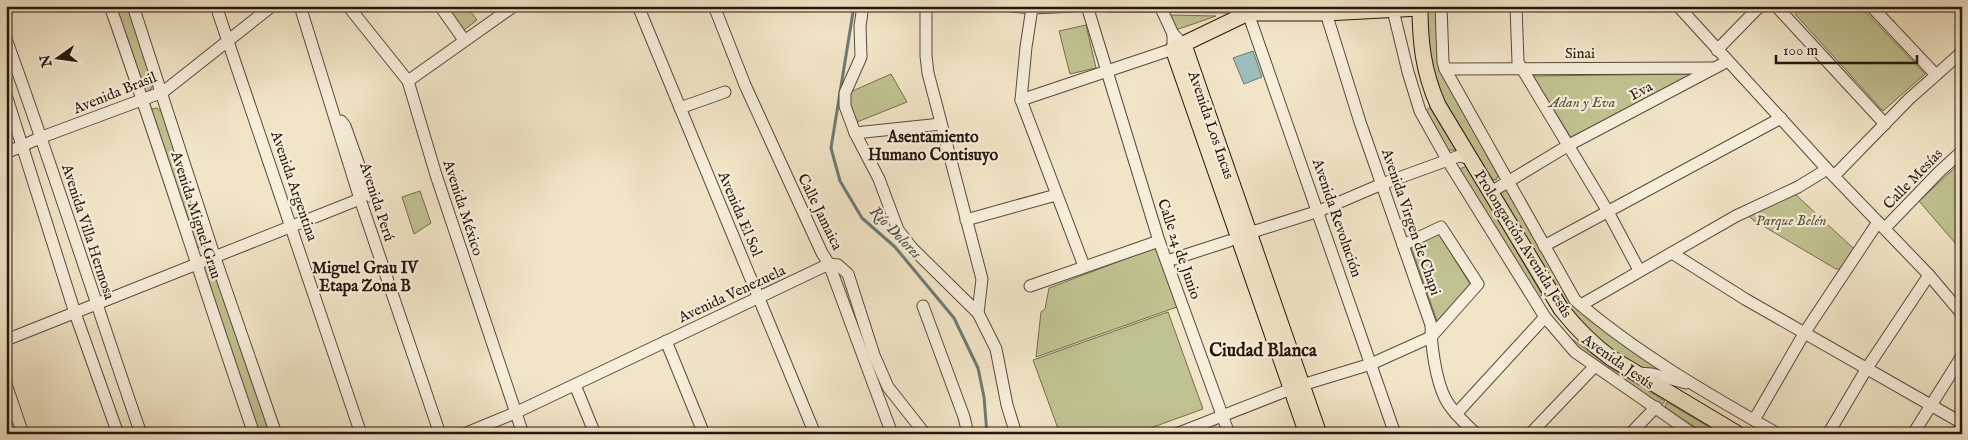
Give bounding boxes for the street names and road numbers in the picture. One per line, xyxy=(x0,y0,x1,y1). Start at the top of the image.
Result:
street label: Sinai xyxy=(1565,44,1595,63)
street label: Avenida Brasil xyxy=(70,67,160,119)
street label: Avenida Los Incas xyxy=(1183,68,1238,182)
street label: Eva xyxy=(1626,77,1656,105)
street label: Avenida Argentina xyxy=(266,127,322,244)
street label: Avenida Virgen de Chapi xyxy=(1377,145,1445,298)
street label: Calle Mesías xyxy=(1879,145,1947,213)
street label: Avenida Miguel Grau xyxy=(166,148,226,281)
street label: Avenida Revolución xyxy=(1308,155,1366,280)
street label: Avenida México xyxy=(438,157,487,258)
street label: Avenida Perú xyxy=(355,159,399,244)
street label: Avenida Villa Hermosa xyxy=(57,161,119,303)
street label: Prolongación Avenida Jesús xyxy=(1470,167,1576,321)
street label: Avenida El Sol xyxy=(713,168,767,260)
street label: Calle Jamaica xyxy=(793,171,847,254)
street label: Calle 24 de Junio xyxy=(1153,196,1205,302)
street label: Avenida Venezuela xyxy=(675,261,789,328)
street label: Avenida Jesús xyxy=(1577,330,1658,394)

